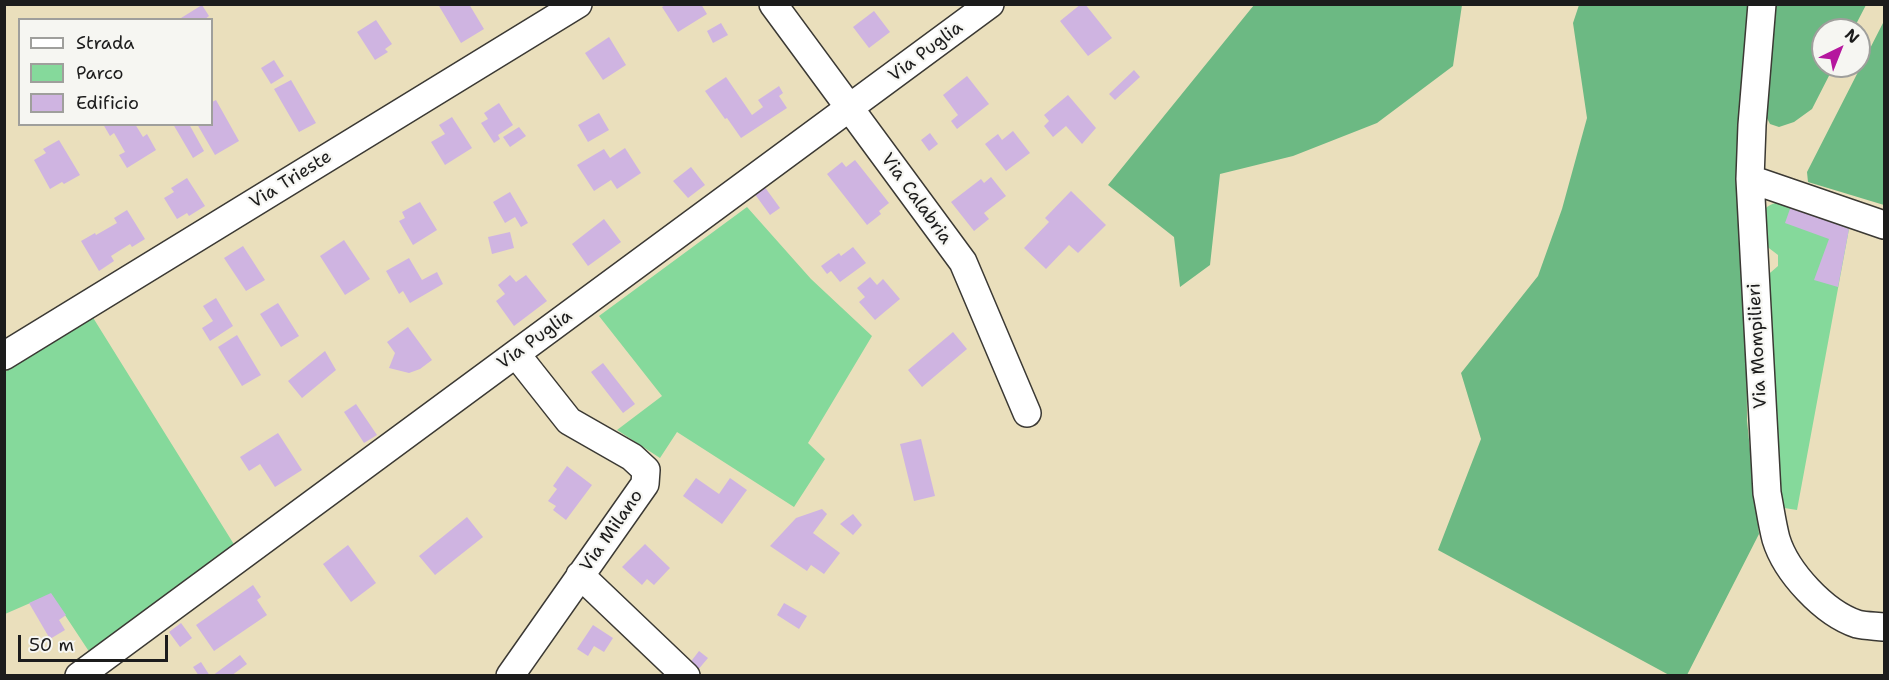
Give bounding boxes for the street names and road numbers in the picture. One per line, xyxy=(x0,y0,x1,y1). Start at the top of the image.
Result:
street label: Via Puglia xyxy=(885,17,967,87)
street label: Via Trieste xyxy=(246,146,336,214)
street label: Via Calabria xyxy=(876,149,956,249)
street label: Via Mompilieri xyxy=(1744,283,1772,409)
street label: Via Puglia xyxy=(493,306,577,374)
street label: Via Milano xyxy=(576,486,648,576)

